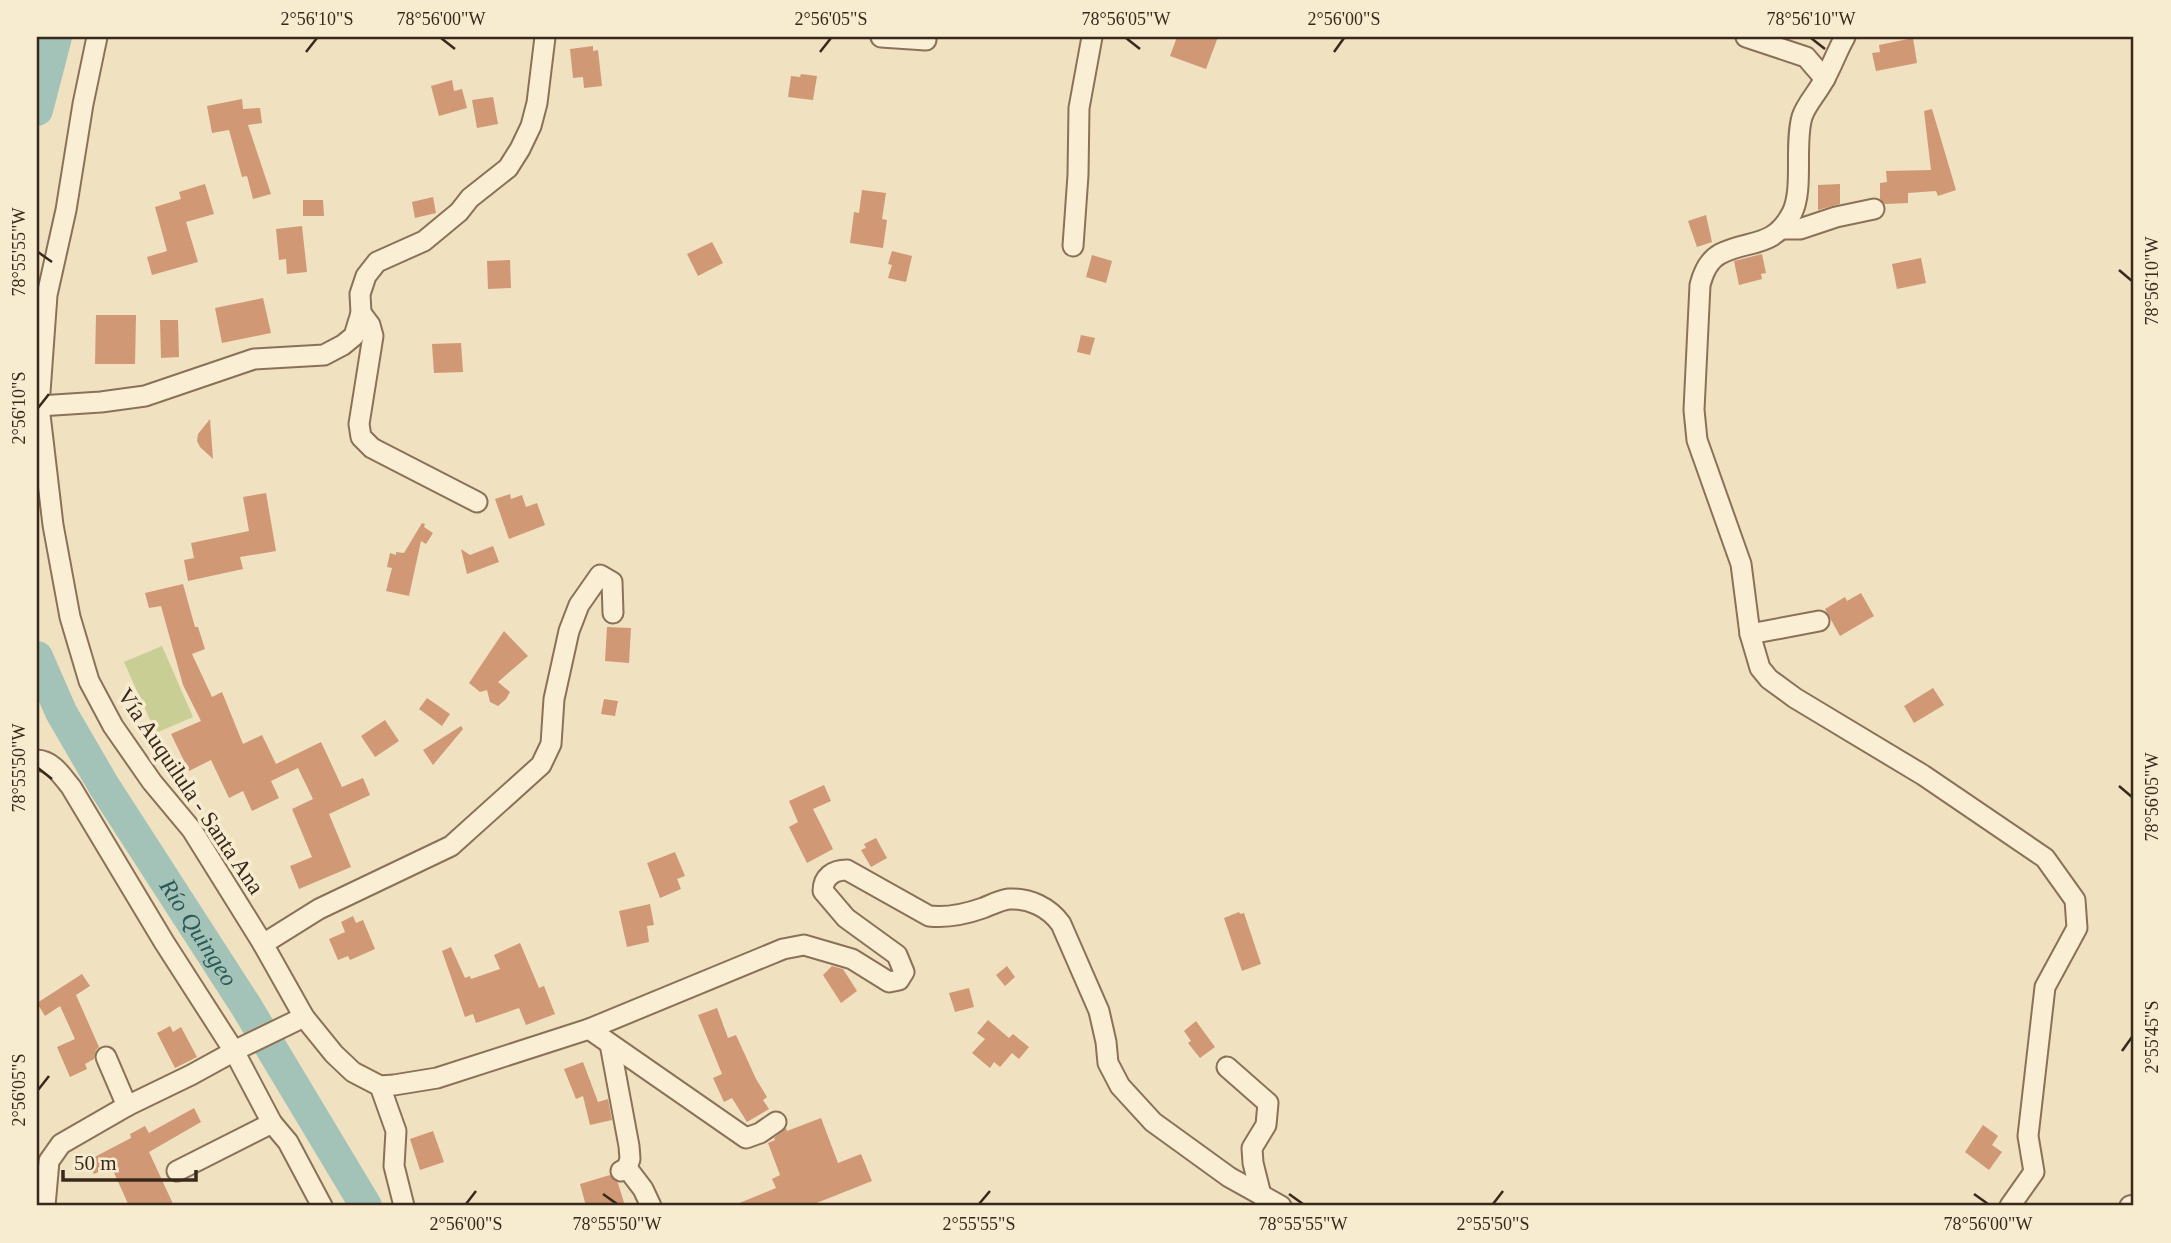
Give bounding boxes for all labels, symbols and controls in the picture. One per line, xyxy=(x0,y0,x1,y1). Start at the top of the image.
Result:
text: 2°56'10"S xyxy=(281,9,353,29)
text: 78°56'00"W xyxy=(397,9,485,29)
text: 2°56'05"S xyxy=(795,9,867,29)
text: 78°56'05"W xyxy=(1082,9,1170,29)
text: 2°56'00"S xyxy=(1308,9,1380,29)
text: 78°56'10"W xyxy=(1767,9,1855,29)
text: 78°55'55"W xyxy=(9,208,29,296)
text: 78°56'10"W xyxy=(2142,237,2162,325)
text: 2°56'10"S xyxy=(9,372,29,444)
street label: Vía Auquilula - Santa Ana xyxy=(112,684,269,899)
text: 78°55'50"W xyxy=(9,724,29,812)
text: 78°56'05"W xyxy=(2142,753,2162,841)
water label: Río Quingeo xyxy=(154,873,243,991)
text: 2°55'45"S xyxy=(2142,1001,2162,1073)
text: 2°56'05"S xyxy=(9,1054,29,1126)
scale bar xyxy=(63,1138,196,1182)
text: 50 m xyxy=(74,1151,117,1175)
text: 2°56'00"S xyxy=(430,1214,502,1234)
text: 78°55'50"W xyxy=(573,1214,661,1234)
text: 2°55'55"S xyxy=(943,1214,1015,1234)
text: 78°55'55"W xyxy=(1259,1214,1347,1234)
text: 2°55'50"S xyxy=(1457,1214,1529,1234)
text: 78°56'00"W xyxy=(1944,1214,2032,1234)

